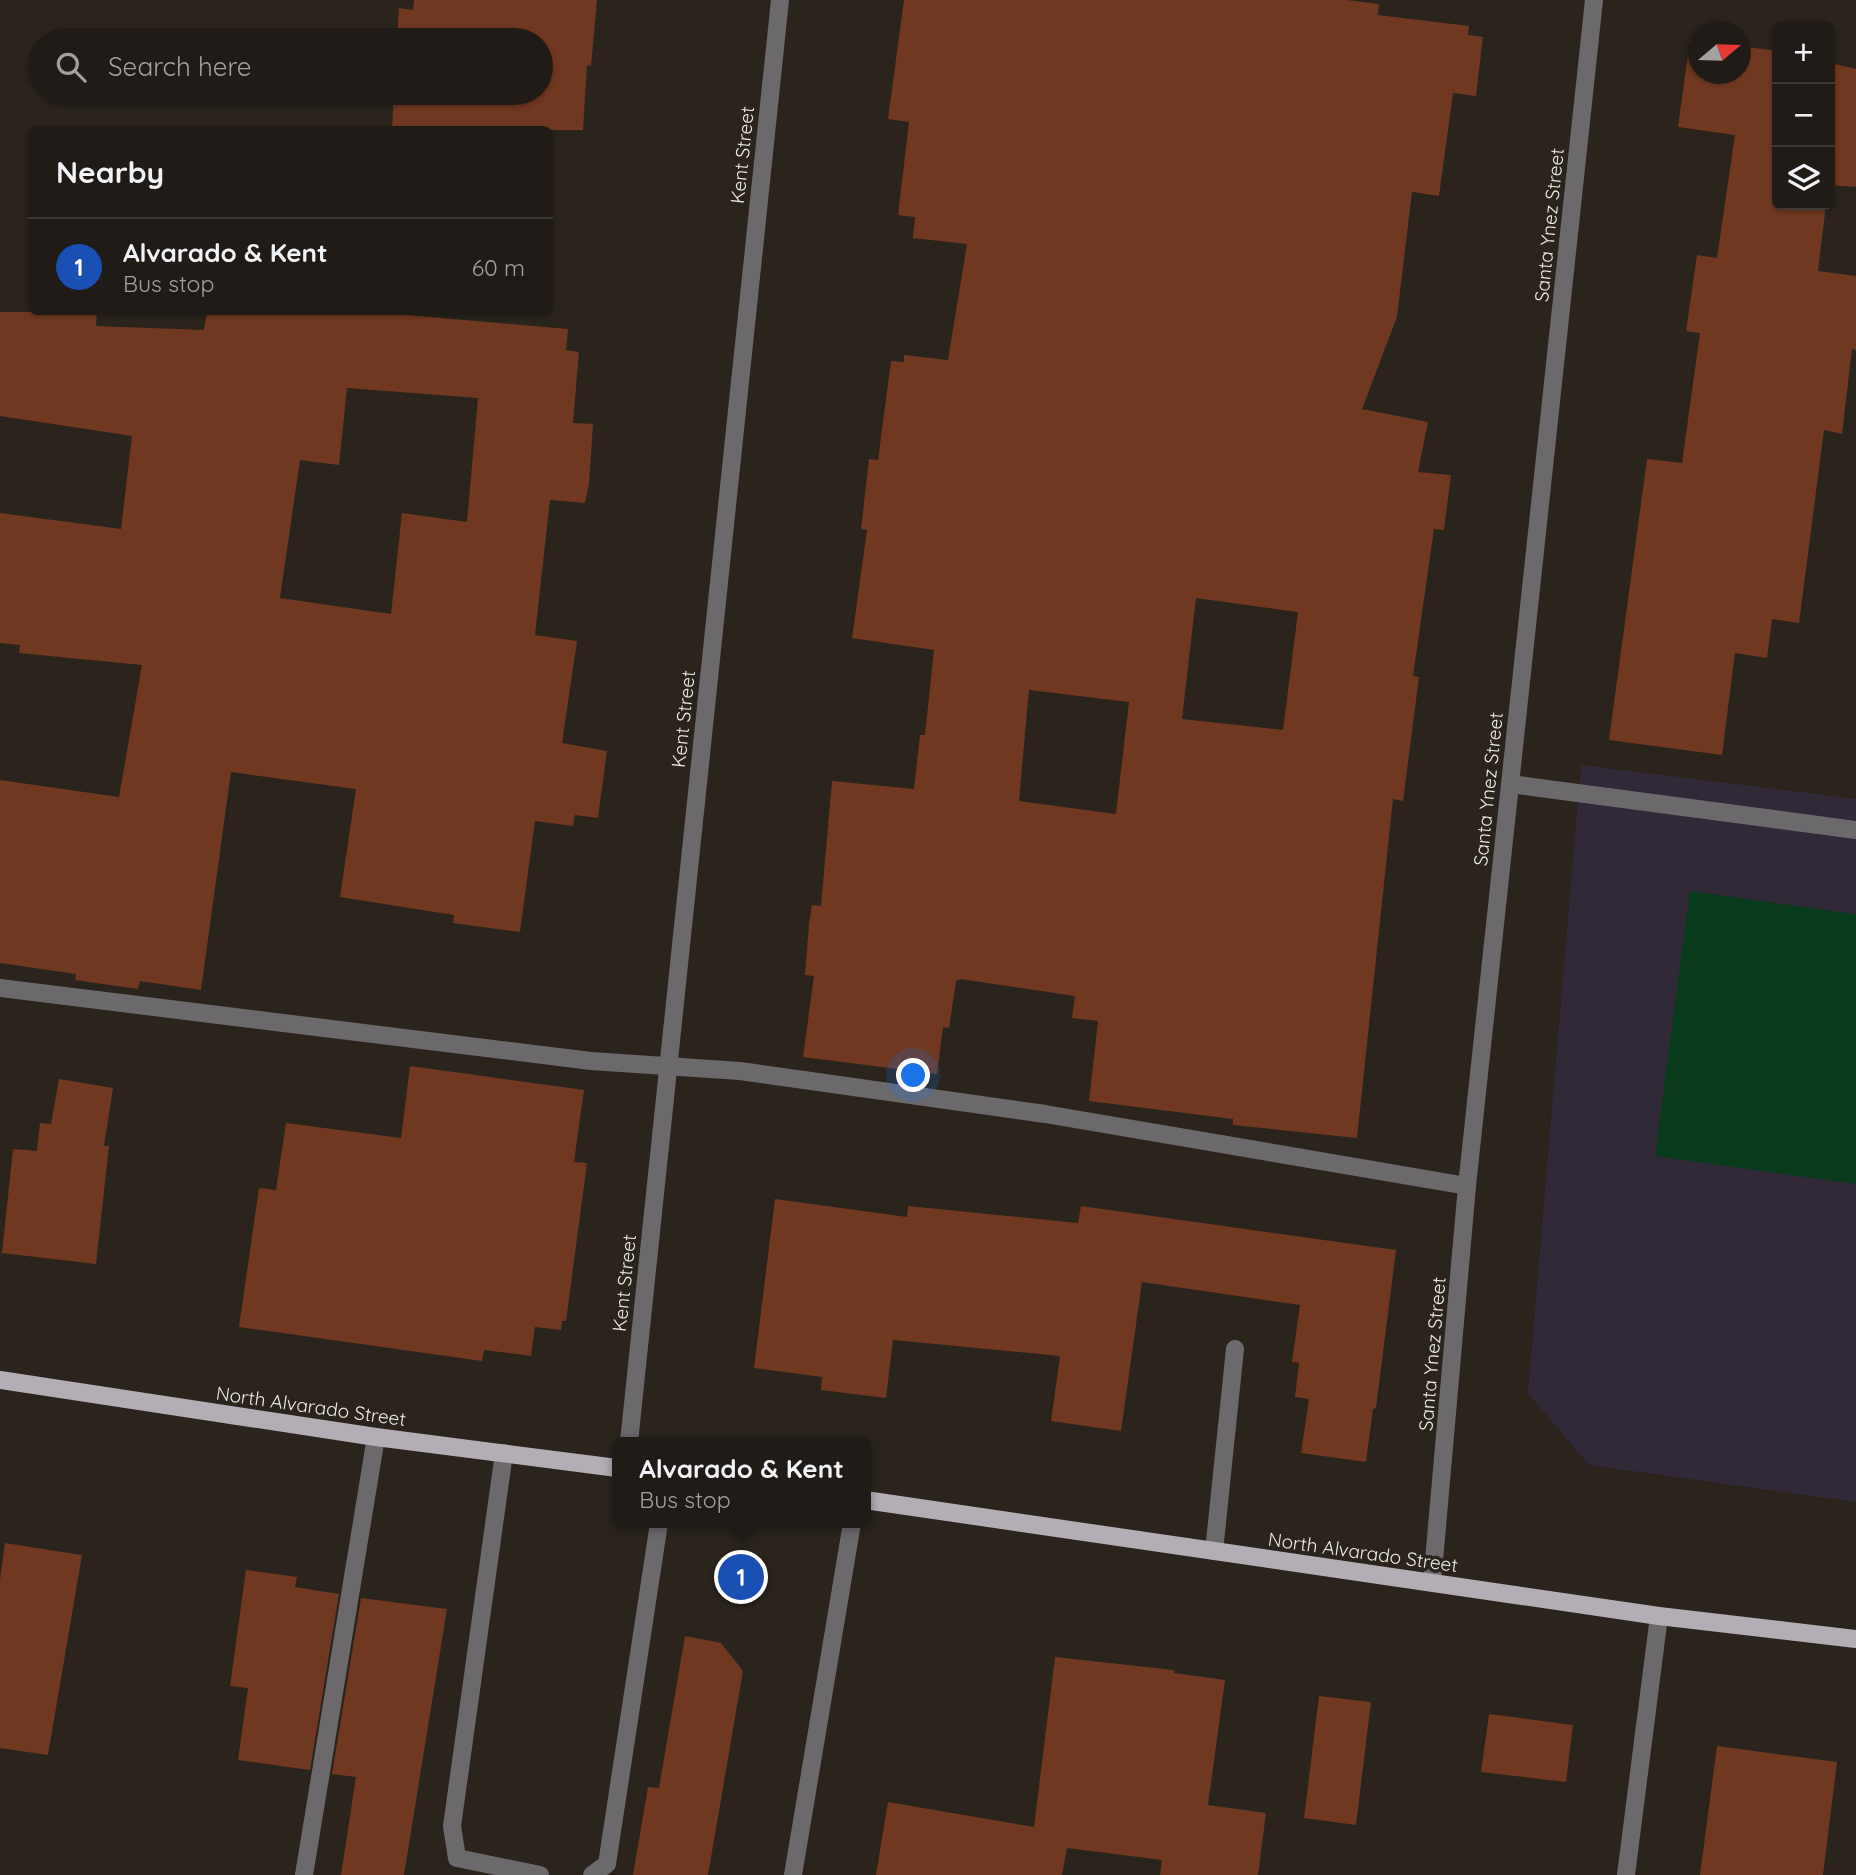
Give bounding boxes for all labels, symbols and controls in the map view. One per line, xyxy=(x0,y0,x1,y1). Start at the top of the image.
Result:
north arrow xyxy=(1688,21,1751,84)
map controls xyxy=(1772,21,1835,210)
button: + xyxy=(1772,21,1835,84)
search box xyxy=(28,28,553,105)
icon: search xyxy=(52,48,90,86)
text: Search here xyxy=(108,50,252,83)
button: − xyxy=(1772,84,1835,147)
street label: Kent Street xyxy=(725,105,759,205)
street label: Santa Ynez Street xyxy=(1529,147,1569,303)
button: layers xyxy=(1772,147,1835,210)
text: Nearby xyxy=(56,153,164,191)
text: Alvarado & Kent xyxy=(123,236,328,269)
text: 1 xyxy=(75,253,83,282)
text: 60 m xyxy=(472,253,525,282)
text: Bus stop xyxy=(123,269,214,298)
street label: Kent Street xyxy=(666,669,700,769)
street label: Santa Ynez Street xyxy=(1468,711,1508,867)
your location xyxy=(896,1058,930,1092)
street label: Kent Street xyxy=(607,1233,641,1333)
street label: Santa Ynez Street xyxy=(1413,1276,1451,1432)
street label: North Alvarado Street xyxy=(215,1381,407,1431)
popup xyxy=(612,1437,871,1528)
text: Alvarado & Kent xyxy=(639,1452,844,1485)
text: Bus stop xyxy=(639,1485,731,1514)
street label: North Alvarado Street xyxy=(1267,1527,1459,1577)
pin: 1 xyxy=(718,1551,764,1603)

